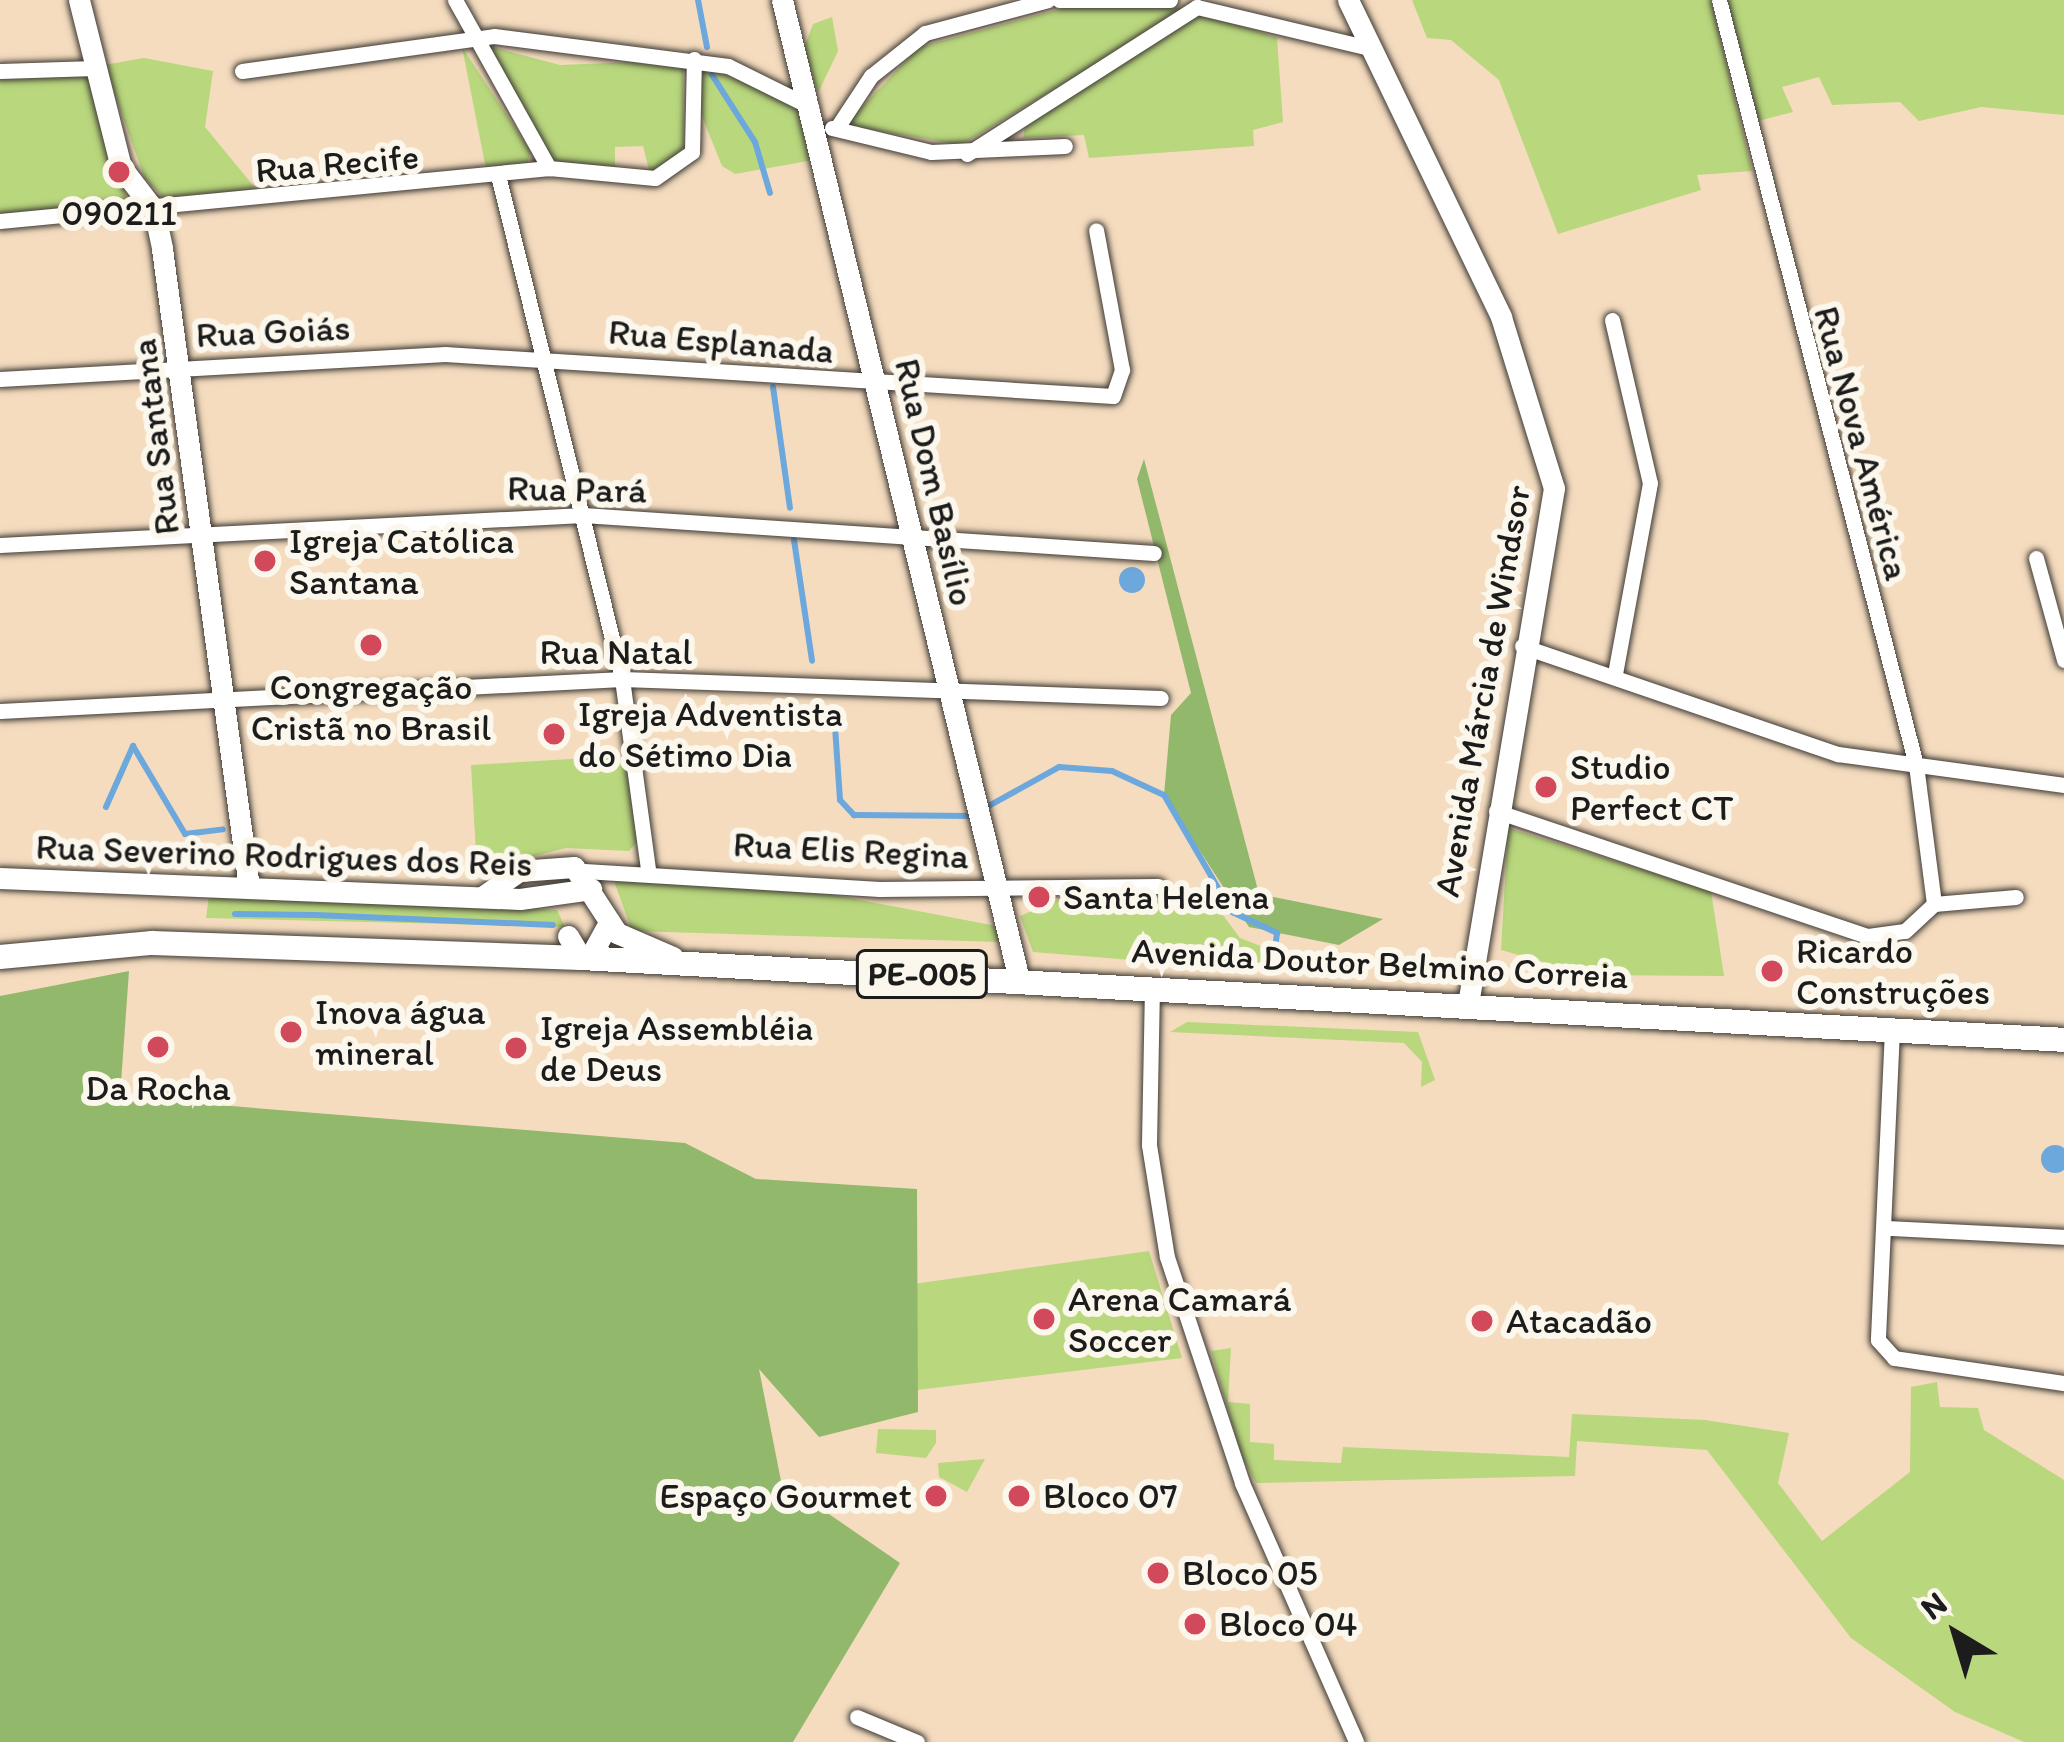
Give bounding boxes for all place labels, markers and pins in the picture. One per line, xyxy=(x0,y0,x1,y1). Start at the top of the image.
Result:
marker: 090211 xyxy=(106,159,132,185)
place label: 090211 xyxy=(61,191,177,235)
place label: Igreja Católica Santana xyxy=(289,518,515,603)
marker: Igreja Católica Santana xyxy=(252,548,278,574)
marker: Congregação Cristã no Brasil xyxy=(358,632,384,658)
place label: Congregação Cristã no Brasil xyxy=(250,664,492,749)
place label: Igreja Adventista do Sétimo Dia xyxy=(578,691,843,776)
marker: Igreja Adventista do Sétimo Dia xyxy=(541,721,567,747)
place label: Studio Perfect CT xyxy=(1570,744,1733,829)
marker: Studio Perfect CT xyxy=(1533,774,1559,800)
place label: Santa Helena xyxy=(1063,875,1269,919)
marker: Santa Helena xyxy=(1026,884,1052,910)
place label: Ricardo Construções xyxy=(1796,928,1990,1013)
marker: Ricardo Construções xyxy=(1759,958,1785,984)
place label: Inova água mineral xyxy=(315,989,484,1074)
place label: Igreja Assembléia de Deus xyxy=(540,1005,814,1090)
marker: Inova água mineral xyxy=(278,1019,304,1045)
marker: Da Rocha xyxy=(145,1034,171,1060)
marker: Igreja Assembléia de Deus xyxy=(503,1035,529,1061)
place label: Da Rocha xyxy=(86,1066,230,1110)
place label: Arena Camará Soccer xyxy=(1068,1276,1290,1361)
place label: Atacadão xyxy=(1506,1299,1652,1343)
marker: Arena Camará Soccer xyxy=(1031,1306,1057,1332)
marker: Atacadão xyxy=(1469,1308,1495,1334)
place label: Espaço Gourmet xyxy=(659,1474,912,1518)
place label: Bloco 07 xyxy=(1043,1474,1178,1518)
marker: Espaço Gourmet xyxy=(923,1483,949,1509)
marker: Bloco 07 xyxy=(1006,1483,1032,1509)
place label: Bloco 05 xyxy=(1182,1551,1318,1595)
marker: Bloco 05 xyxy=(1145,1560,1171,1586)
place label: Bloco 04 xyxy=(1219,1602,1357,1646)
marker: Bloco 04 xyxy=(1182,1611,1208,1637)

